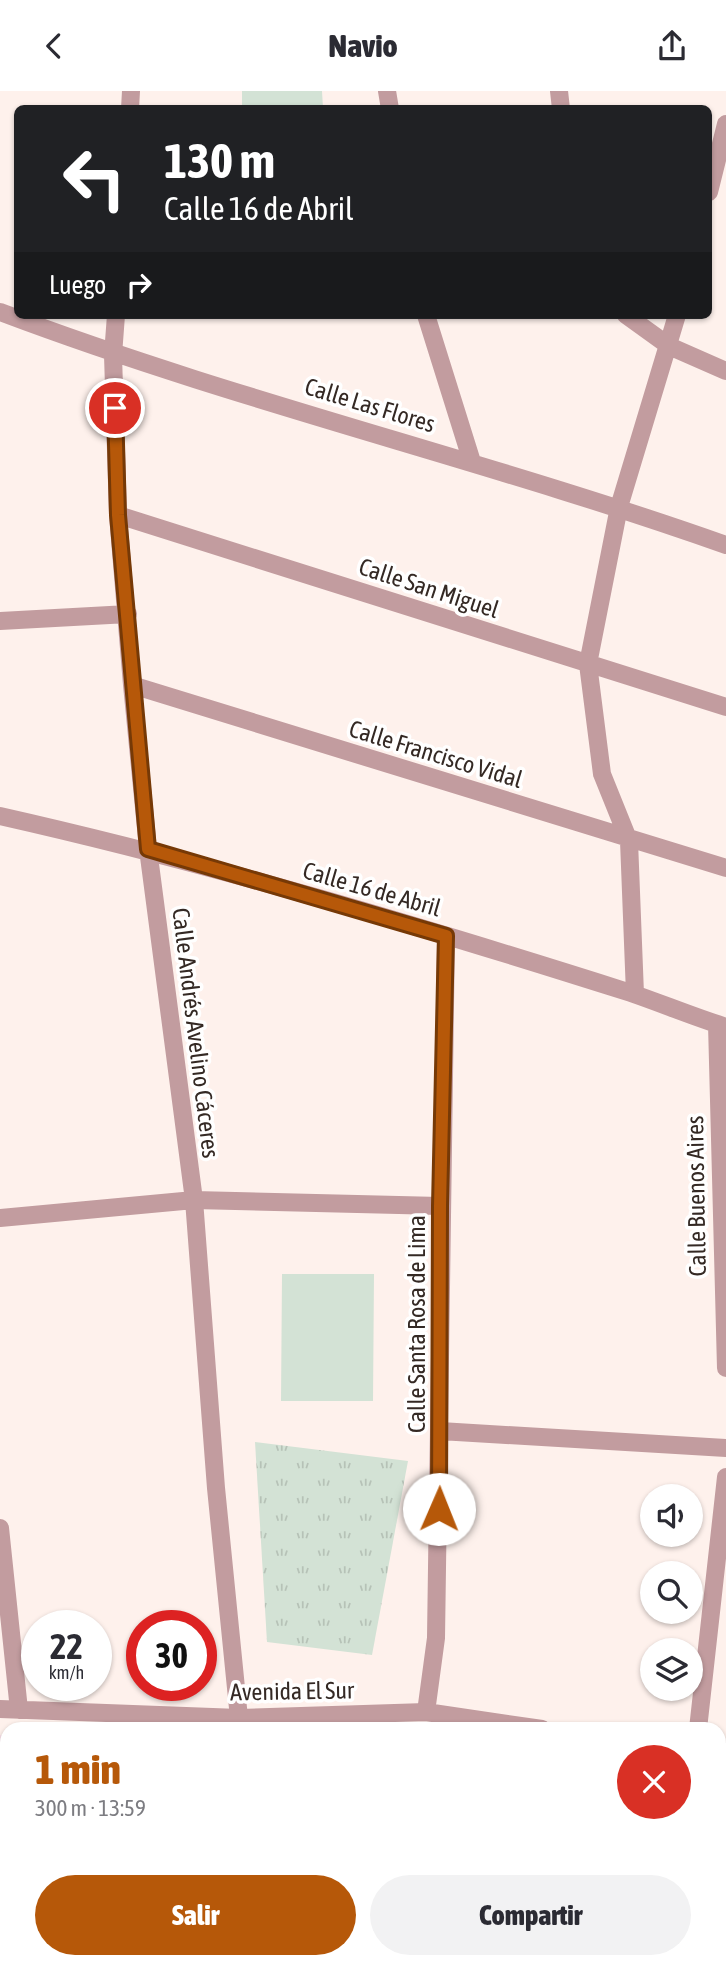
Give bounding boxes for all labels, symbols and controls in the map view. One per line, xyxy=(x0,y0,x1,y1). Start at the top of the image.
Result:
icon: back xyxy=(35,27,73,65)
text: Navio xyxy=(328,27,398,64)
icon: share xyxy=(653,27,691,65)
text: 130 m xyxy=(164,132,275,188)
icon: left xyxy=(49,133,140,224)
text: Calle 16 de Abril xyxy=(164,190,354,227)
icon: right xyxy=(120,266,158,304)
text: Luego xyxy=(49,270,106,300)
street label: Calle Las Flores xyxy=(302,372,438,438)
pin xyxy=(85,378,145,438)
icon: arrive xyxy=(96,389,134,427)
street label: Calle San Miguel xyxy=(356,553,503,624)
street label: Calle Francisco Vidal xyxy=(346,715,526,793)
street label: Calle 16 de Abril xyxy=(300,856,445,922)
street label: Calle Andrés Avelino Cáceres xyxy=(167,906,225,1160)
street label: Calle Buenos Aires xyxy=(681,1115,711,1277)
street label: Calle Santa Rosa de Lima xyxy=(403,1215,430,1433)
position arrow xyxy=(402,1472,476,1546)
map controls xyxy=(640,1484,703,1701)
button: sound xyxy=(640,1484,703,1547)
button: search xyxy=(640,1561,703,1624)
speed limit sign: 30 xyxy=(126,1610,217,1701)
text: 22 xyxy=(50,1626,83,1666)
button: layers xyxy=(640,1638,703,1701)
text: km/h xyxy=(49,1662,84,1683)
street label: Avenida El Sur xyxy=(230,1676,355,1706)
text: 1 min xyxy=(35,1745,121,1793)
button: close xyxy=(617,1745,691,1819)
text: 300 m · 13:59 xyxy=(35,1795,146,1821)
button: Salir xyxy=(35,1875,356,1955)
button: Compartir xyxy=(370,1875,691,1955)

